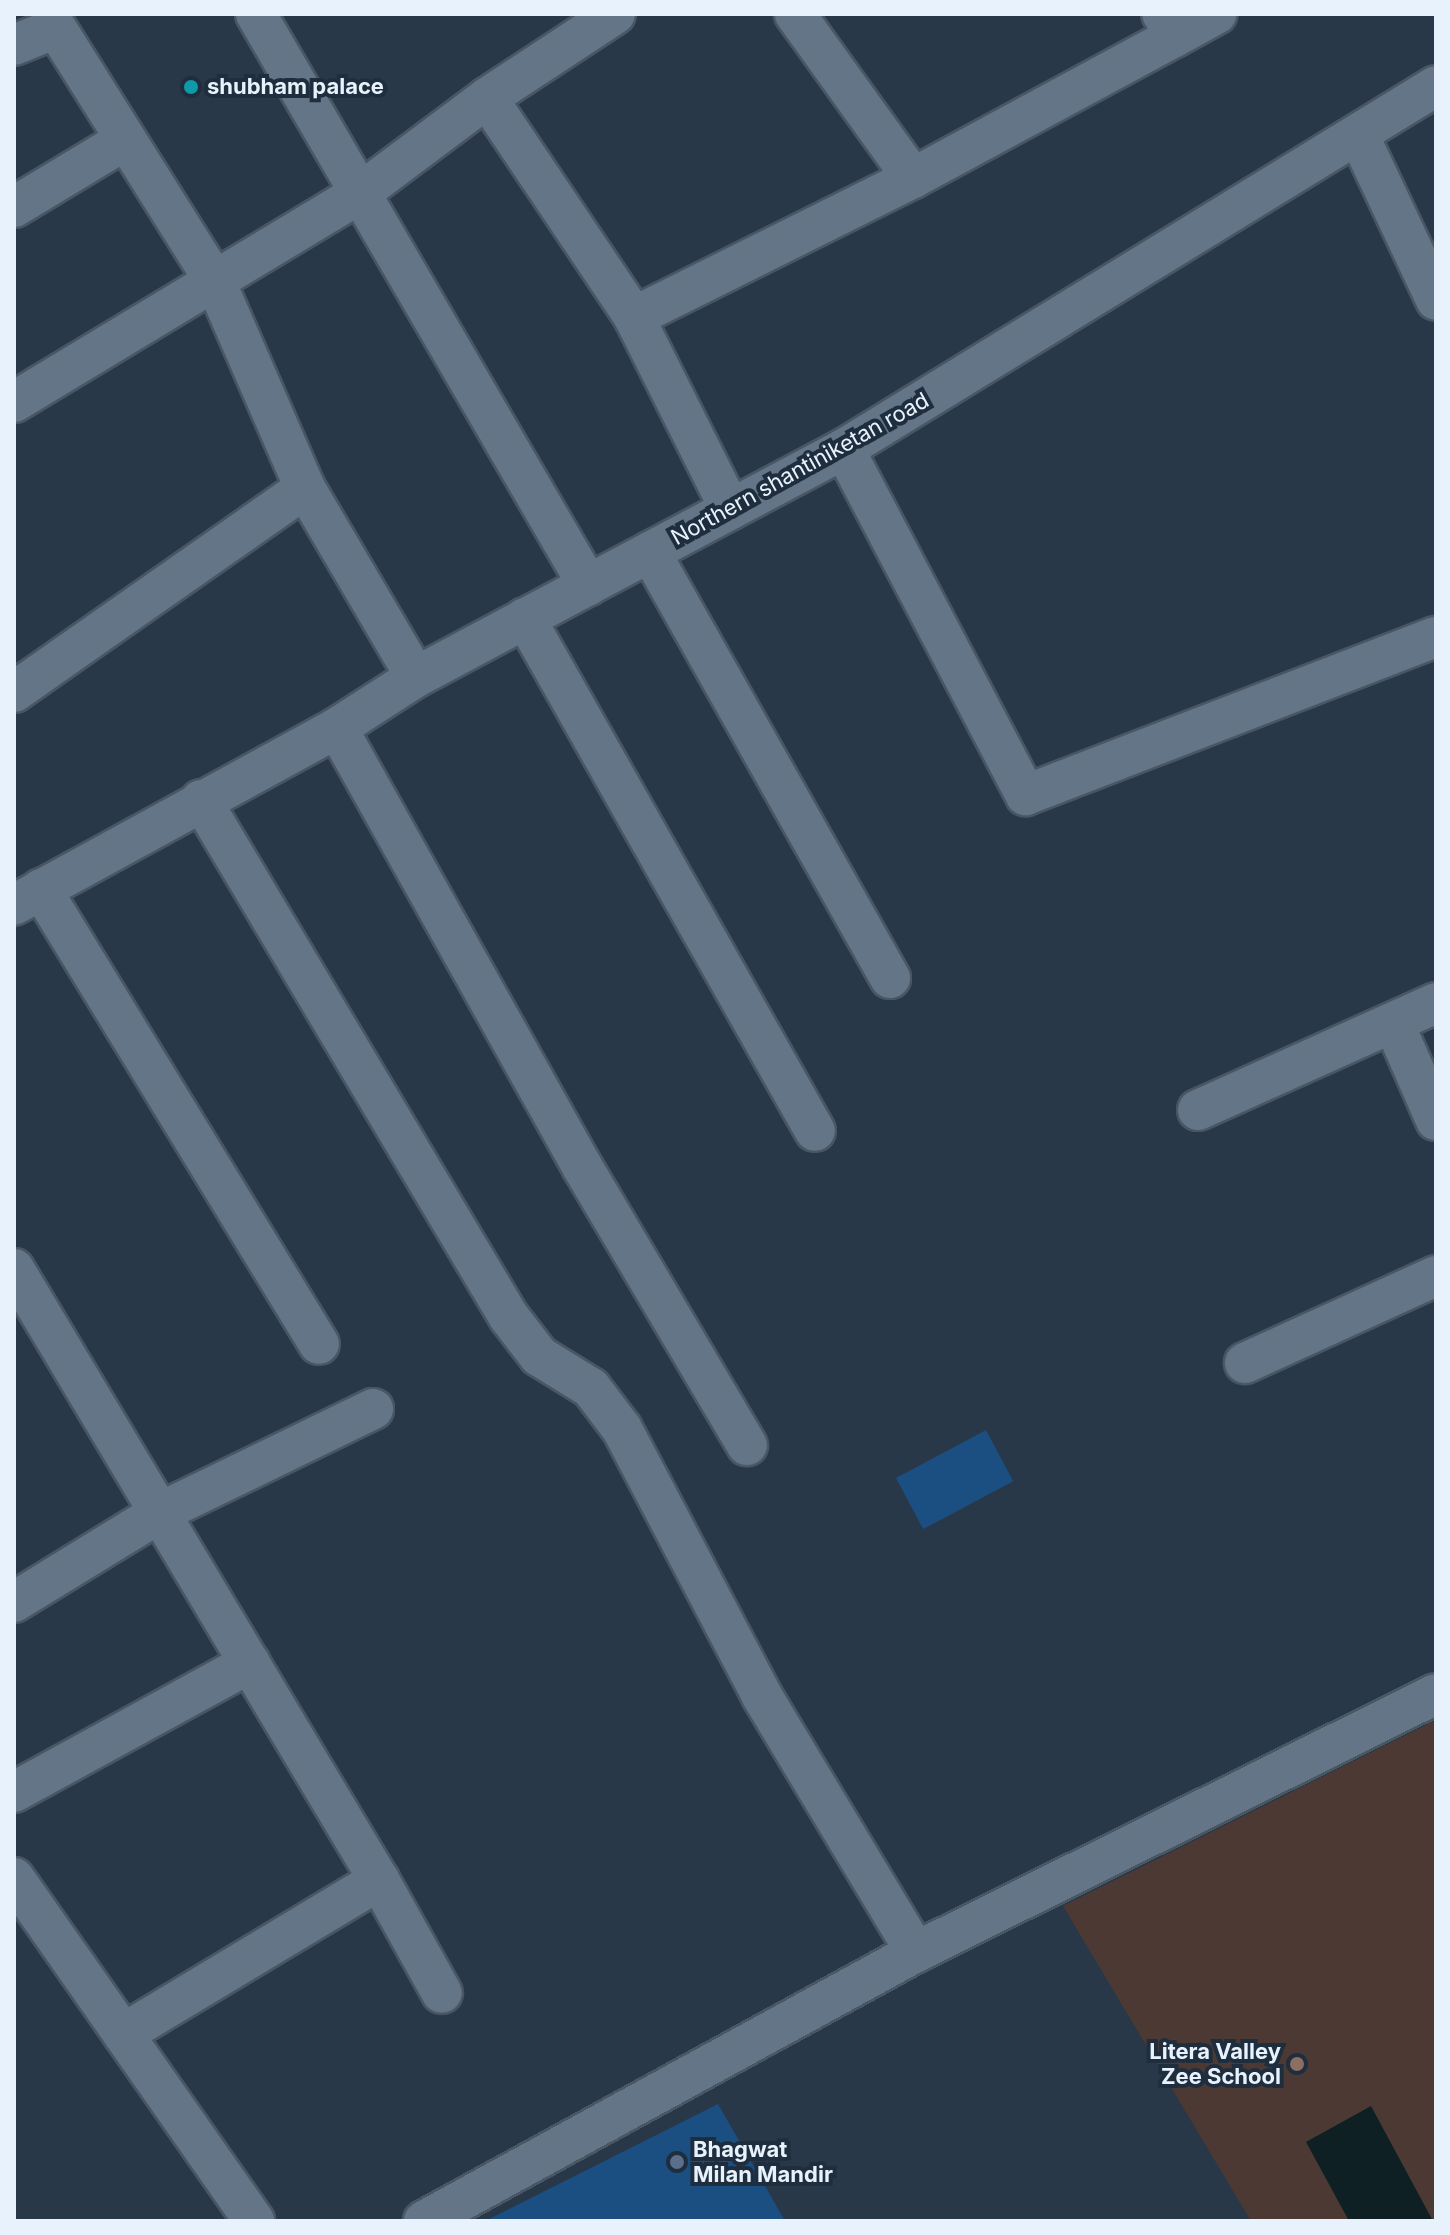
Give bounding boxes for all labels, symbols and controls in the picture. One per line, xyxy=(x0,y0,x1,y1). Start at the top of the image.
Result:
place label: shubham palace xyxy=(207,74,384,100)
marker: shubham palace xyxy=(182,78,200,96)
street label: Northern shantiniketan road xyxy=(667,387,933,551)
place label: Litera Valley Zee School xyxy=(1149,2038,1281,2090)
marker: Litera Valley Zee School xyxy=(1288,2055,1306,2073)
place label: Bhagwat Milan Mandir xyxy=(693,2136,833,2188)
marker: Bhagwat Milan Mandir xyxy=(668,2153,686,2171)

